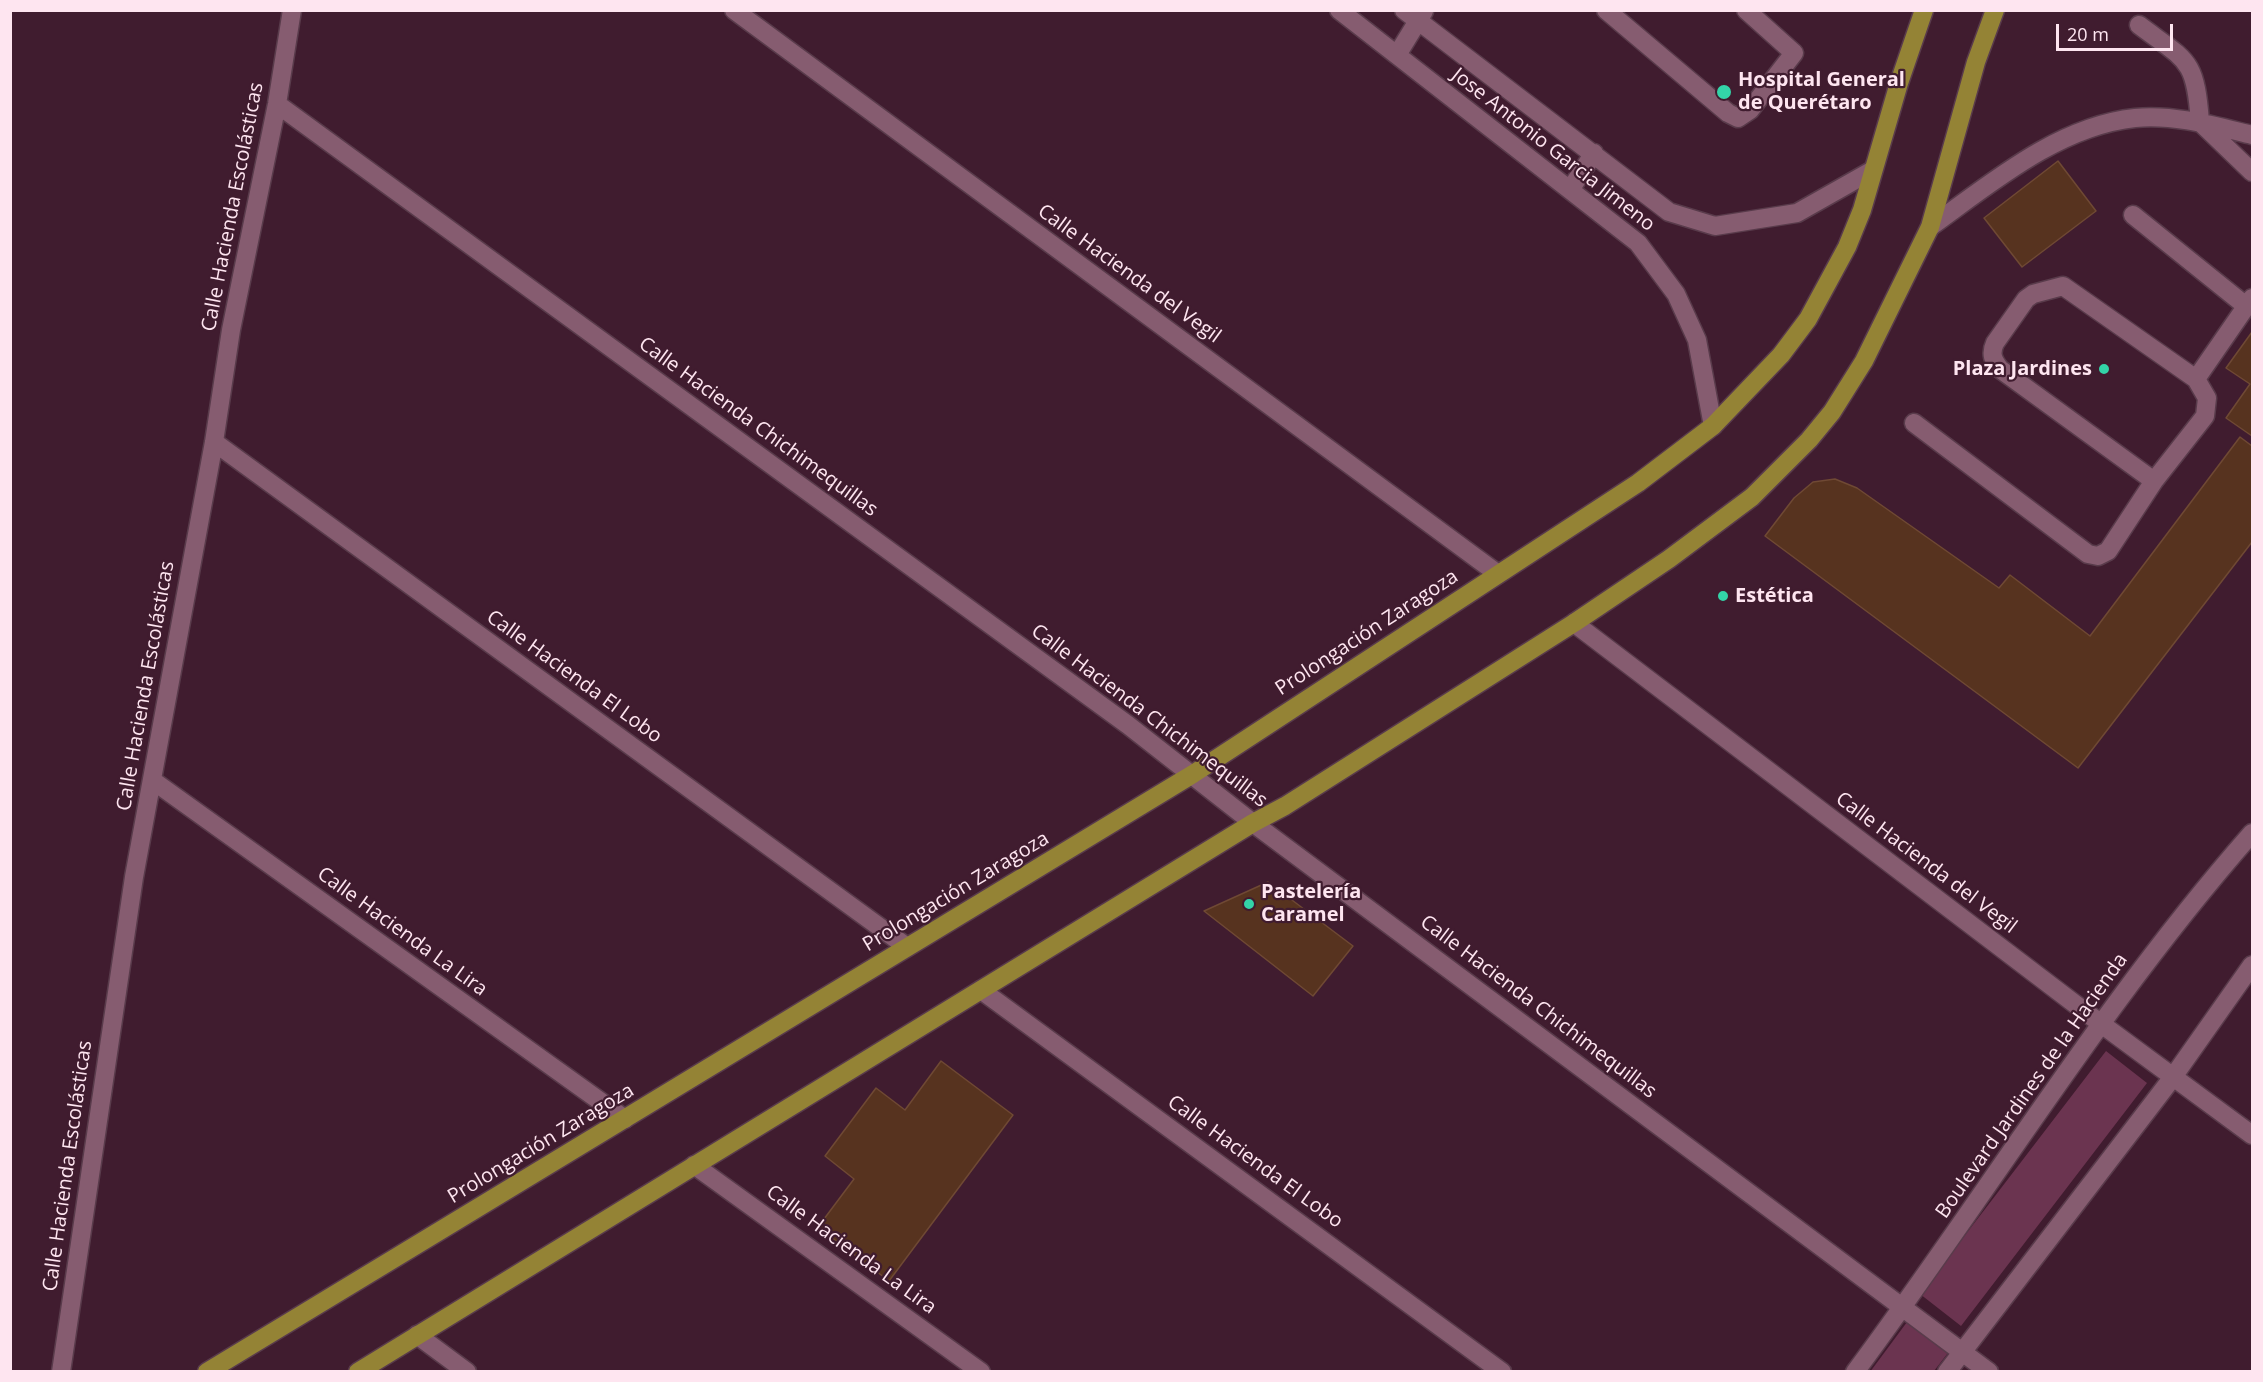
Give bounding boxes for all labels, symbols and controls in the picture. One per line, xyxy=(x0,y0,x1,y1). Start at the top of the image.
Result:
scale bar xyxy=(2059,12,2176,50)
text: 20 m xyxy=(2067,22,2109,46)
street label: Jose Antonio Garcia Jimeno xyxy=(1447,63,1659,237)
place label: Hospital General de Querétaro xyxy=(1738,68,1905,115)
street label: Calle Hacienda Escolásticas xyxy=(197,80,269,334)
marker: Hospital General de Querétaro xyxy=(1715,83,1733,101)
street label: Calle Hacienda del Vegil xyxy=(1033,199,1225,349)
street label: Calle Hacienda Chichimequillas xyxy=(634,332,882,522)
place label: Plaza Jardines xyxy=(1953,357,2092,381)
marker: Plaza Jardines xyxy=(2097,362,2111,376)
street label: Calle Hacienda Escolásticas xyxy=(112,559,180,813)
street label: Prolongación Zaragoza xyxy=(1271,565,1463,701)
place label: Estética xyxy=(1735,584,1814,608)
marker: Estética xyxy=(1716,589,1730,603)
street label: Calle Hacienda El Lobo xyxy=(482,605,666,749)
street label: Calle Hacienda Chichimequillas xyxy=(1026,619,1272,813)
street label: Calle Hacienda del Vegil xyxy=(1831,787,2021,939)
street label: Prolongación Zaragoza xyxy=(859,827,1053,957)
street label: Calle Hacienda La Lira xyxy=(312,862,492,1002)
place label: Pastelería Caramel xyxy=(1261,880,1361,927)
marker: Pastelería Caramel xyxy=(1242,897,1256,911)
street label: Calle Hacienda Chichimequillas xyxy=(1415,910,1661,1104)
street label: Boulevard Jardines de la Hacienda xyxy=(1931,949,2133,1223)
street label: Calle Hacienda Escolásticas xyxy=(39,1039,97,1293)
street label: Prolongación Zaragoza xyxy=(444,1079,638,1209)
street label: Calle Hacienda El Lobo xyxy=(1163,1090,1347,1234)
street label: Calle Hacienda La Lira xyxy=(761,1180,941,1320)

